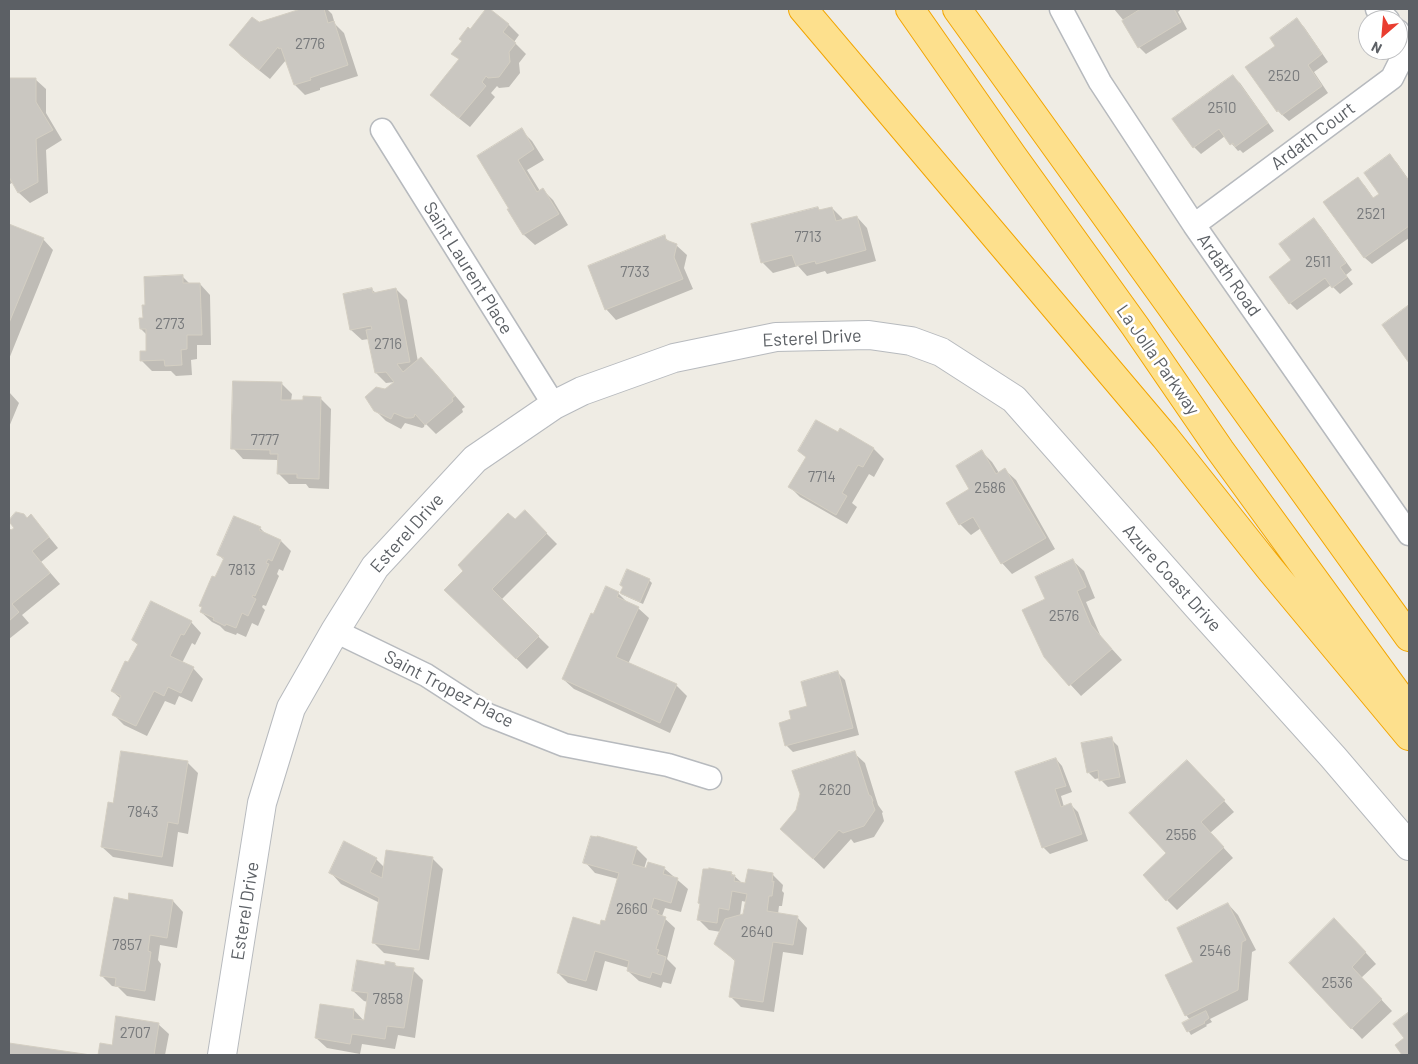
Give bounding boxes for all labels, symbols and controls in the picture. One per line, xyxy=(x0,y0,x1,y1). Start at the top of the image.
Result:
north arrow xyxy=(1358,10,1408,60)
house number: 2776 xyxy=(295,35,325,53)
text: N xyxy=(1368,38,1384,58)
house number: 2520 xyxy=(1268,67,1300,85)
street label: Ardath Court xyxy=(1267,97,1359,175)
house number: 2510 xyxy=(1207,99,1237,117)
street label: Saint Laurent Place xyxy=(419,198,517,338)
house number: 2521 xyxy=(1357,205,1385,223)
house number: 7713 xyxy=(794,228,822,246)
street label: Ardath Road xyxy=(1193,229,1265,321)
house number: 2511 xyxy=(1305,253,1331,271)
house number: 7733 xyxy=(620,263,650,281)
street label: La Jolla Parkway xyxy=(1112,301,1204,419)
house number: 2773 xyxy=(155,315,185,333)
street label: Esterel Drive xyxy=(762,325,862,351)
house number: 2716 xyxy=(374,335,402,353)
house number: 7777 xyxy=(251,431,279,449)
house number: 7714 xyxy=(808,468,836,486)
house number: 2586 xyxy=(974,479,1006,497)
street label: Esterel Drive xyxy=(366,489,448,577)
street label: Azure Coast Drive xyxy=(1118,520,1226,636)
house number: 7813 xyxy=(228,561,256,579)
house number: 2576 xyxy=(1049,607,1079,625)
street label: Saint Tropez Place xyxy=(381,646,517,732)
house number: 2620 xyxy=(819,781,851,799)
house number: 7843 xyxy=(128,803,158,821)
house number: 2556 xyxy=(1165,826,1197,844)
street label: Esterel Drive xyxy=(227,860,263,962)
house number: 2660 xyxy=(616,900,648,918)
house number: 2640 xyxy=(741,923,773,941)
house number: 7857 xyxy=(112,936,142,954)
house number: 2546 xyxy=(1199,942,1231,960)
house number: 2536 xyxy=(1321,974,1353,992)
house number: 7858 xyxy=(373,990,403,1008)
house number: 2707 xyxy=(120,1024,150,1042)

